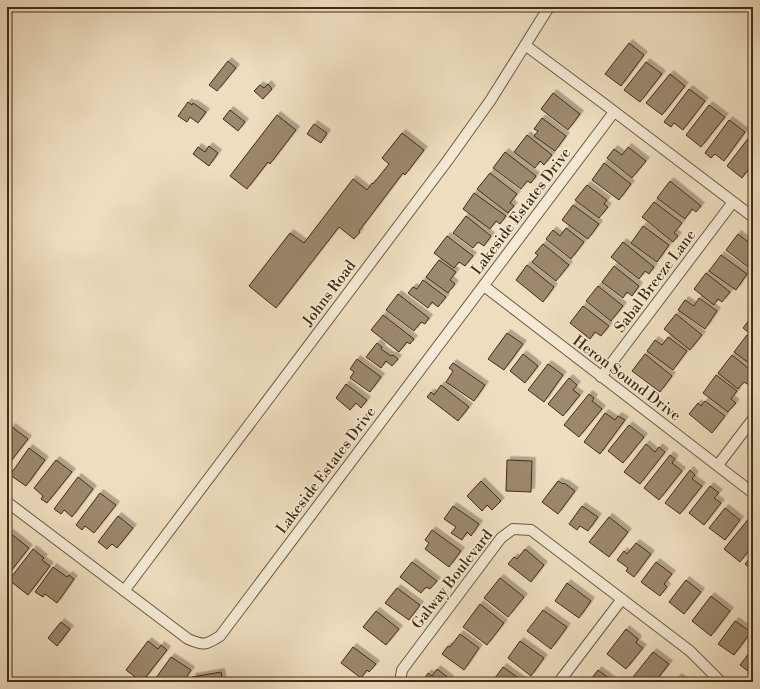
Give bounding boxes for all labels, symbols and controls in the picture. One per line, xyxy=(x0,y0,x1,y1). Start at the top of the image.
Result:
street label: Lakeside Estates Drive xyxy=(467,144,575,279)
street label: Sabal Breeze Lane xyxy=(611,226,700,336)
street label: Johns Road xyxy=(298,256,360,331)
street label: Heron Sound Drive xyxy=(569,331,685,425)
street label: Lakeside Estates Drive xyxy=(272,403,380,538)
street label: Galway Boulevard xyxy=(408,526,497,633)

